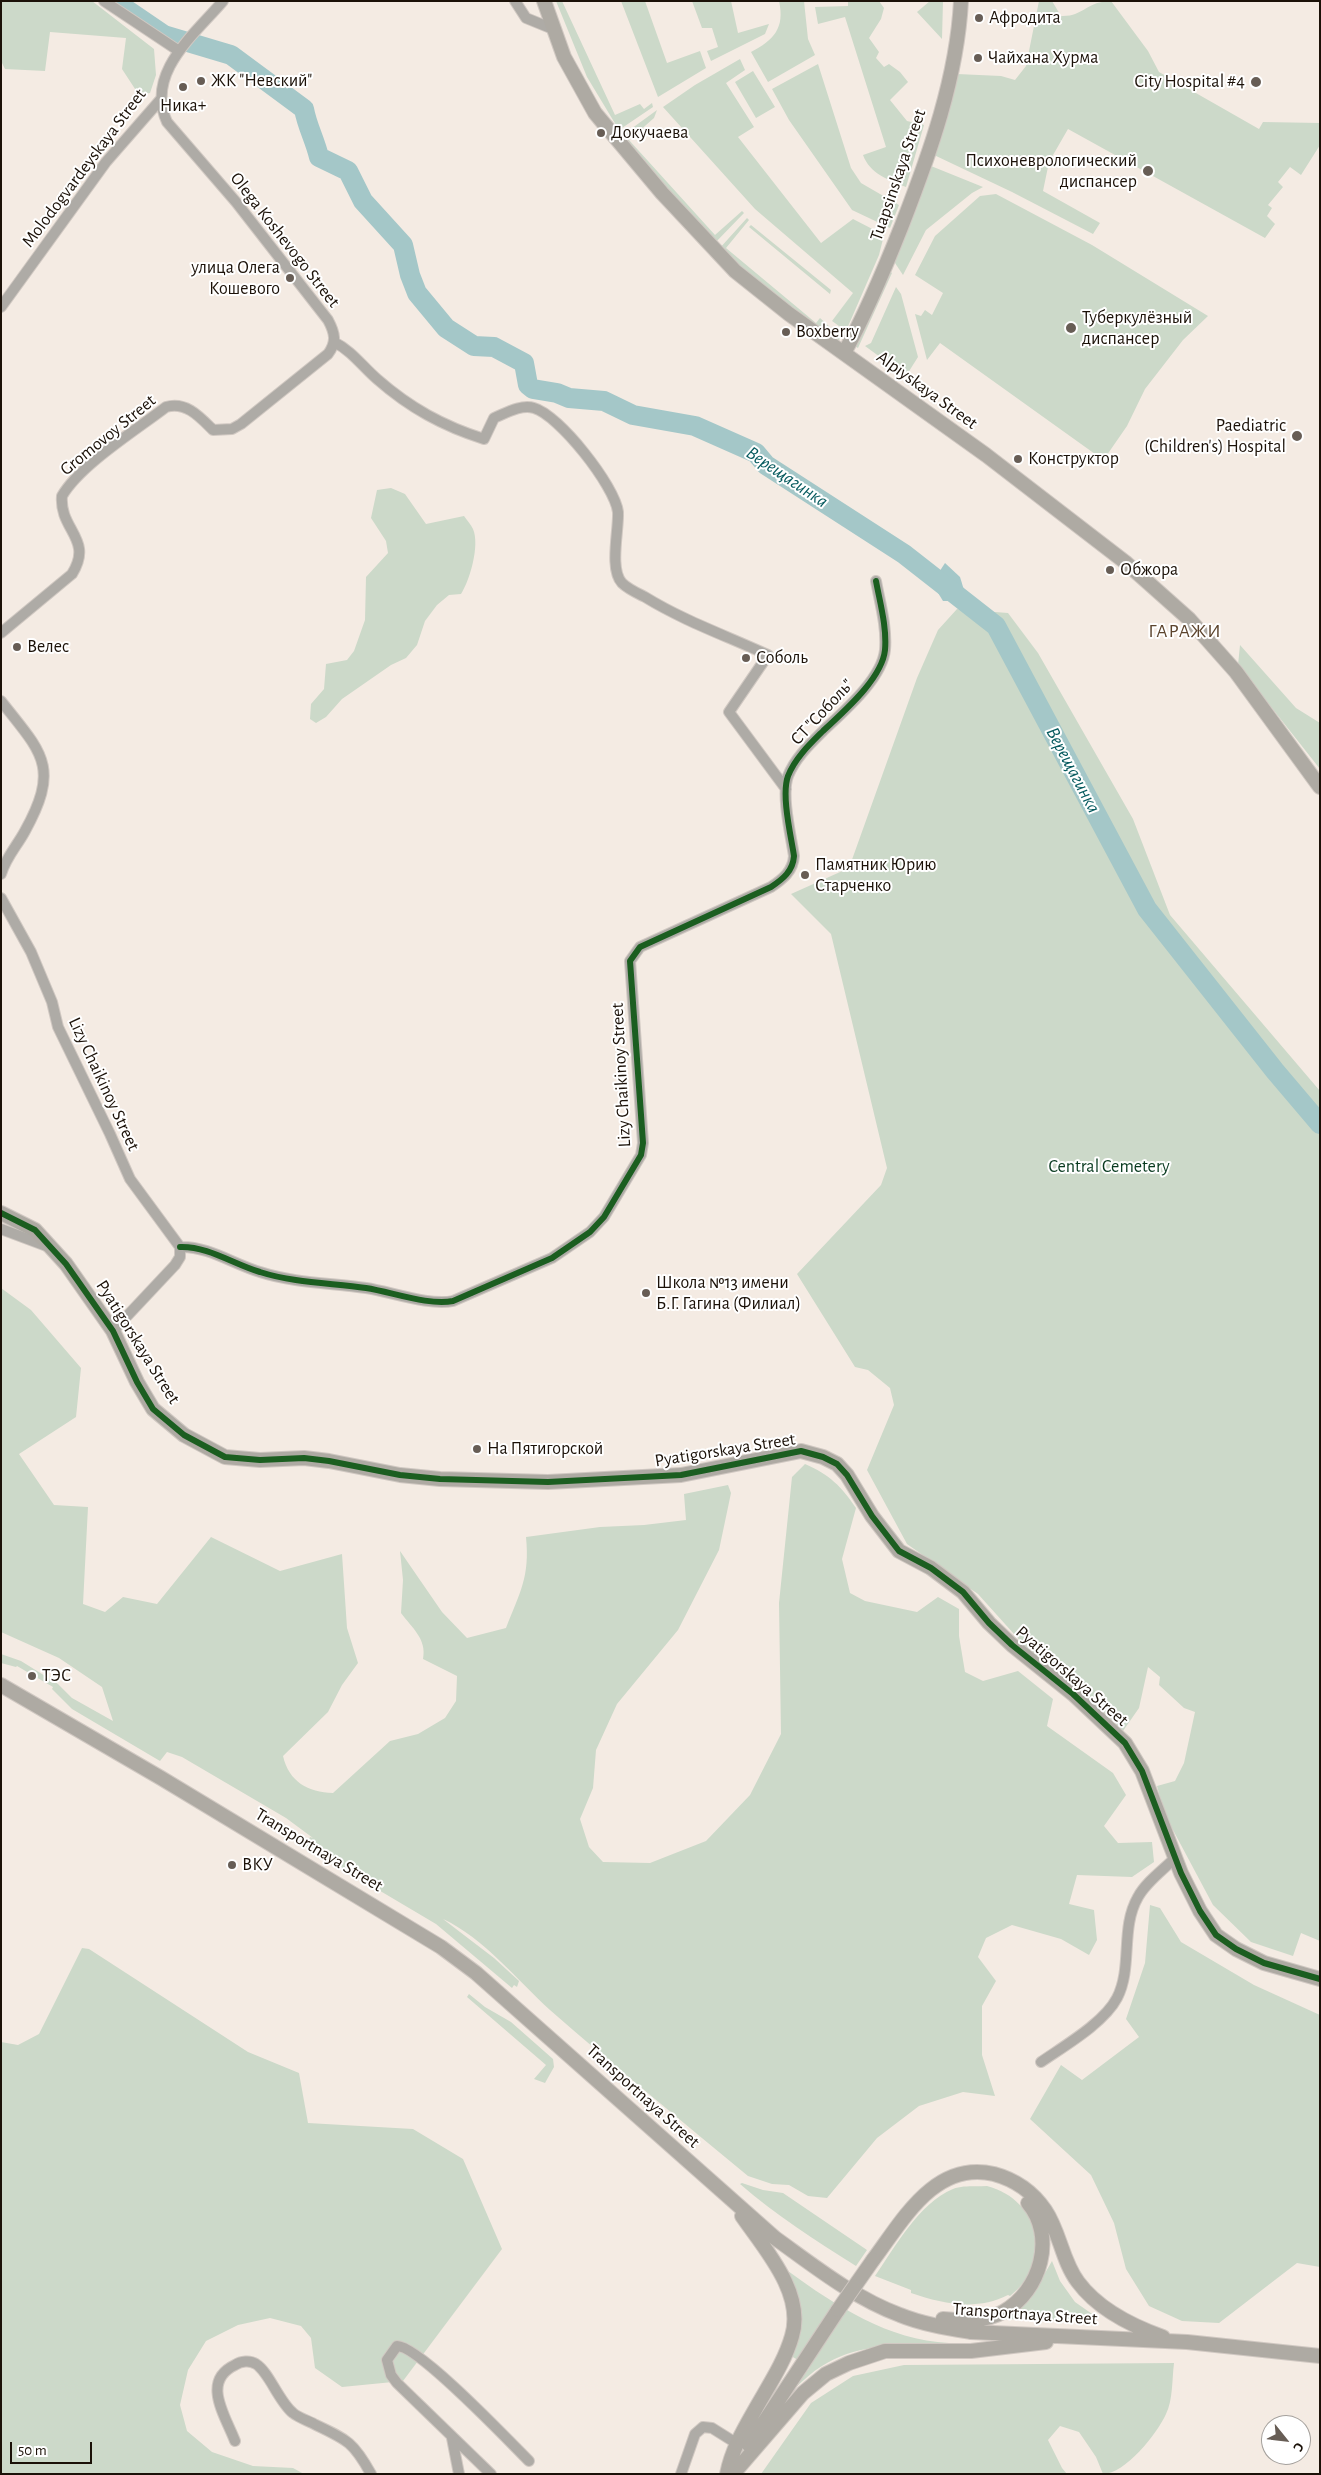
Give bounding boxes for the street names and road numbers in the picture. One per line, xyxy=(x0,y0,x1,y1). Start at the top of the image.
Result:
street label: Molodogvardeyskaya Street xyxy=(17,84,151,252)
street label: Tuapsinskaya Street xyxy=(865,106,931,244)
street label: Olega Koshevogo Street xyxy=(226,168,344,312)
street label: Alpiyskaya Street xyxy=(872,346,982,434)
street label: Gromovoy Street xyxy=(56,390,160,480)
street label: СТ "Соболь" xyxy=(786,674,858,750)
street label: Lizy Chaikinoy Street xyxy=(606,1002,636,1148)
street label: Lizy Chaikinoy Street xyxy=(64,1014,144,1154)
street label: Pyatigorskaya Street xyxy=(91,1276,185,1408)
street label: Pyatigorskaya Street xyxy=(653,1428,797,1472)
street label: Pyatigorskaya Street xyxy=(1011,1621,1133,1731)
street label: Transportnaya Street xyxy=(251,1803,387,1897)
street label: Transportnaya Street xyxy=(582,2039,704,2153)
street label: Transportnaya Street xyxy=(952,2298,1098,2330)

